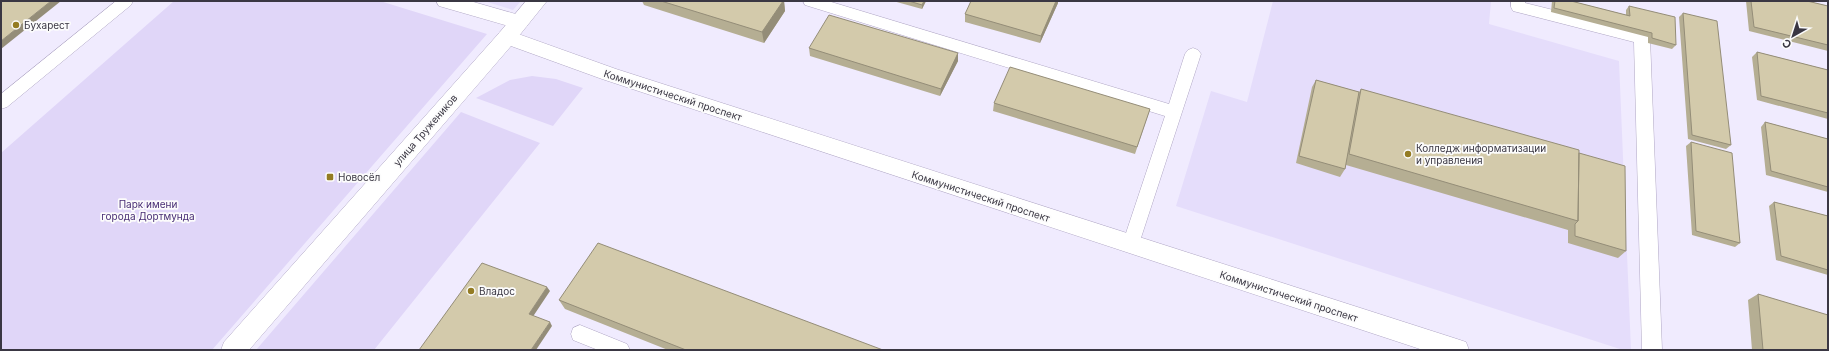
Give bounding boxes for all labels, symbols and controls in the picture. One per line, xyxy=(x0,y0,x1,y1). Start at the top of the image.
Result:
north arrow xyxy=(1773,16,1813,56)
place label: Бухарест xyxy=(24,19,70,31)
marker: Бухарест xyxy=(11,20,21,30)
text: С xyxy=(1779,36,1794,52)
street label: Коммунистический проспект xyxy=(602,67,744,123)
street label: улица Тружеников xyxy=(391,91,460,168)
place label: Колледж информатизации и управления xyxy=(1416,142,1546,166)
marker: Колледж информатизации и управления xyxy=(1403,149,1413,159)
street label: Коммунистический проспект xyxy=(910,168,1052,224)
place label: Новосёл xyxy=(338,171,380,183)
marker: Новосёл xyxy=(325,172,335,182)
park label: Парк имени города Дортмунда xyxy=(101,198,195,222)
street label: Коммунистический проспект xyxy=(1218,268,1360,324)
place label: Владос xyxy=(479,285,515,297)
marker: Владос xyxy=(466,286,476,296)

